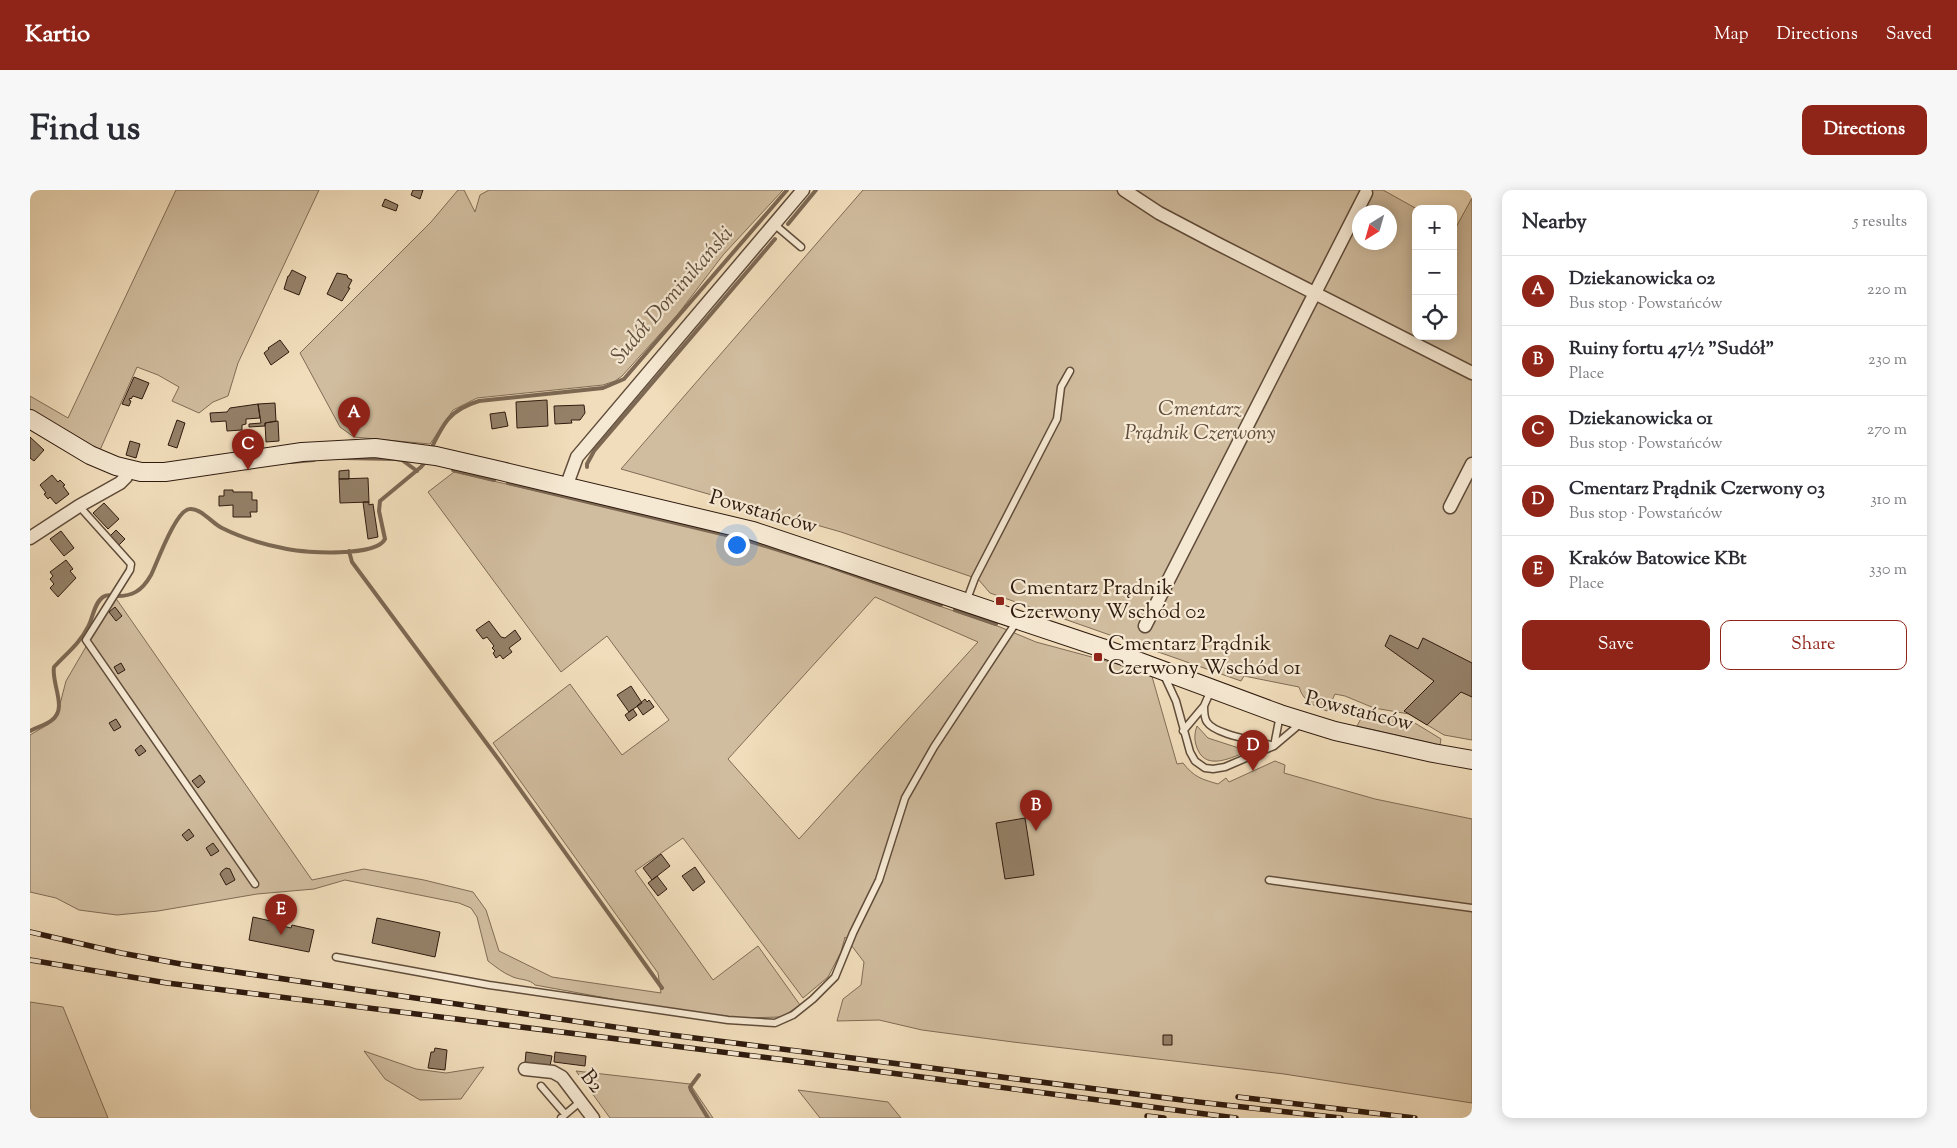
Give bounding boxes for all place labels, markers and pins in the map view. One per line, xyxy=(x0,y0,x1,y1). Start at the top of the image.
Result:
pin: A xyxy=(338,397,370,438)
pin: C xyxy=(232,429,264,470)
place label: Cmentarz Prądnik Czerwony Wschód 02 xyxy=(1010,574,1206,628)
marker: Cmentarz Prądnik Czerwony Wschód 02 xyxy=(994,595,1006,607)
place label: Cmentarz Prądnik Czerwony Wschód 01 xyxy=(1108,630,1301,684)
marker: Cmentarz Prądnik Czerwony Wschód 01 xyxy=(1092,651,1104,663)
pin: D xyxy=(1237,730,1269,771)
pin: B xyxy=(1020,790,1052,831)
pin: E xyxy=(265,894,297,935)

